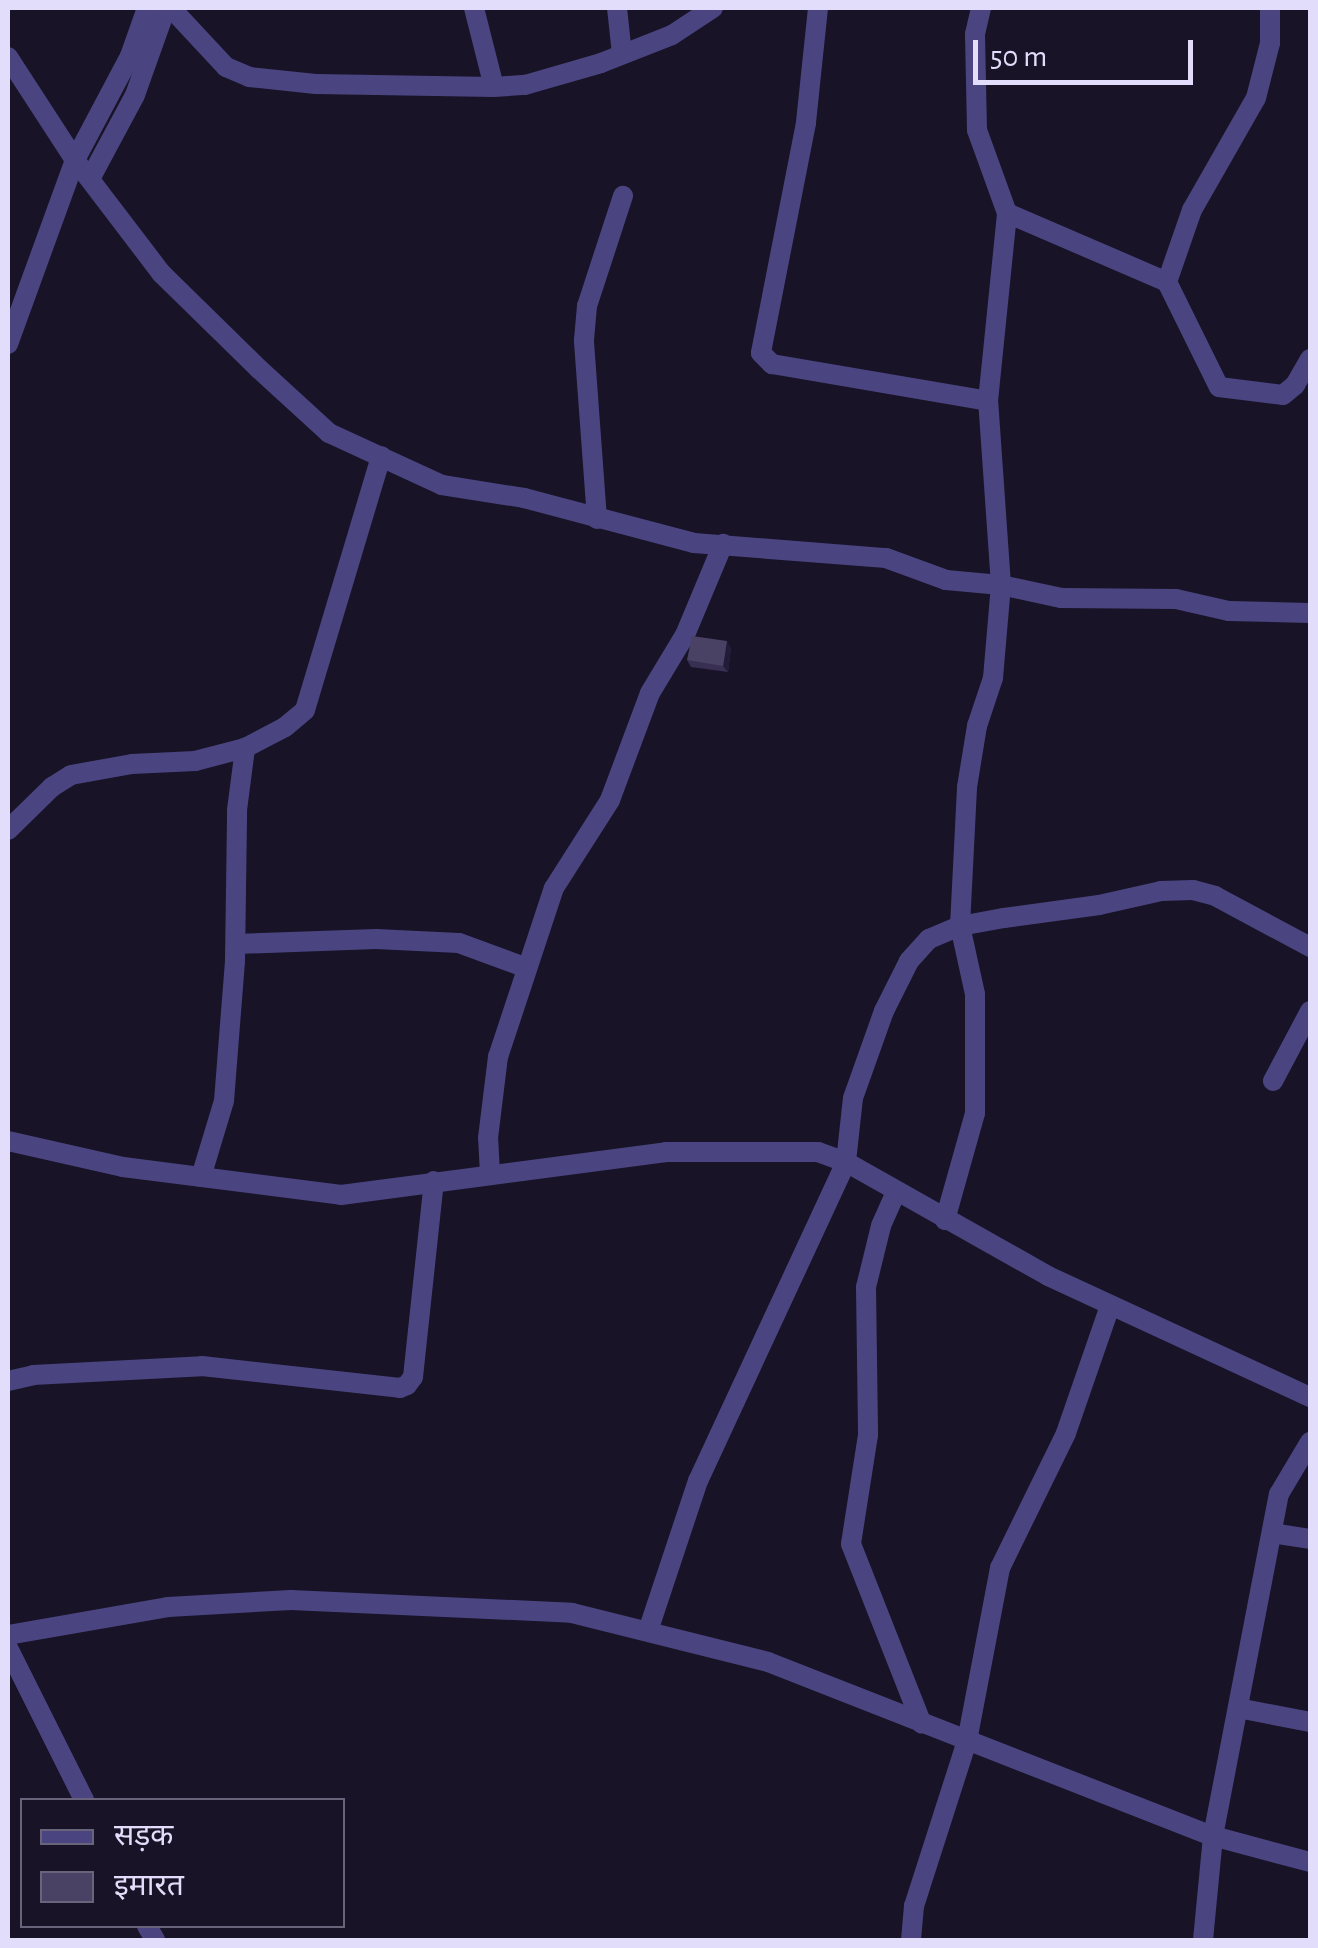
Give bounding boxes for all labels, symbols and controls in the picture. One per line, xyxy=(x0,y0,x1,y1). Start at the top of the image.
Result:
scale bar xyxy=(978,20,1198,82)
text: 50 m xyxy=(990,42,1047,72)
legend xyxy=(20,1798,345,1928)
text: सड़क xyxy=(114,1821,173,1851)
text: इमारत xyxy=(114,1871,184,1901)

